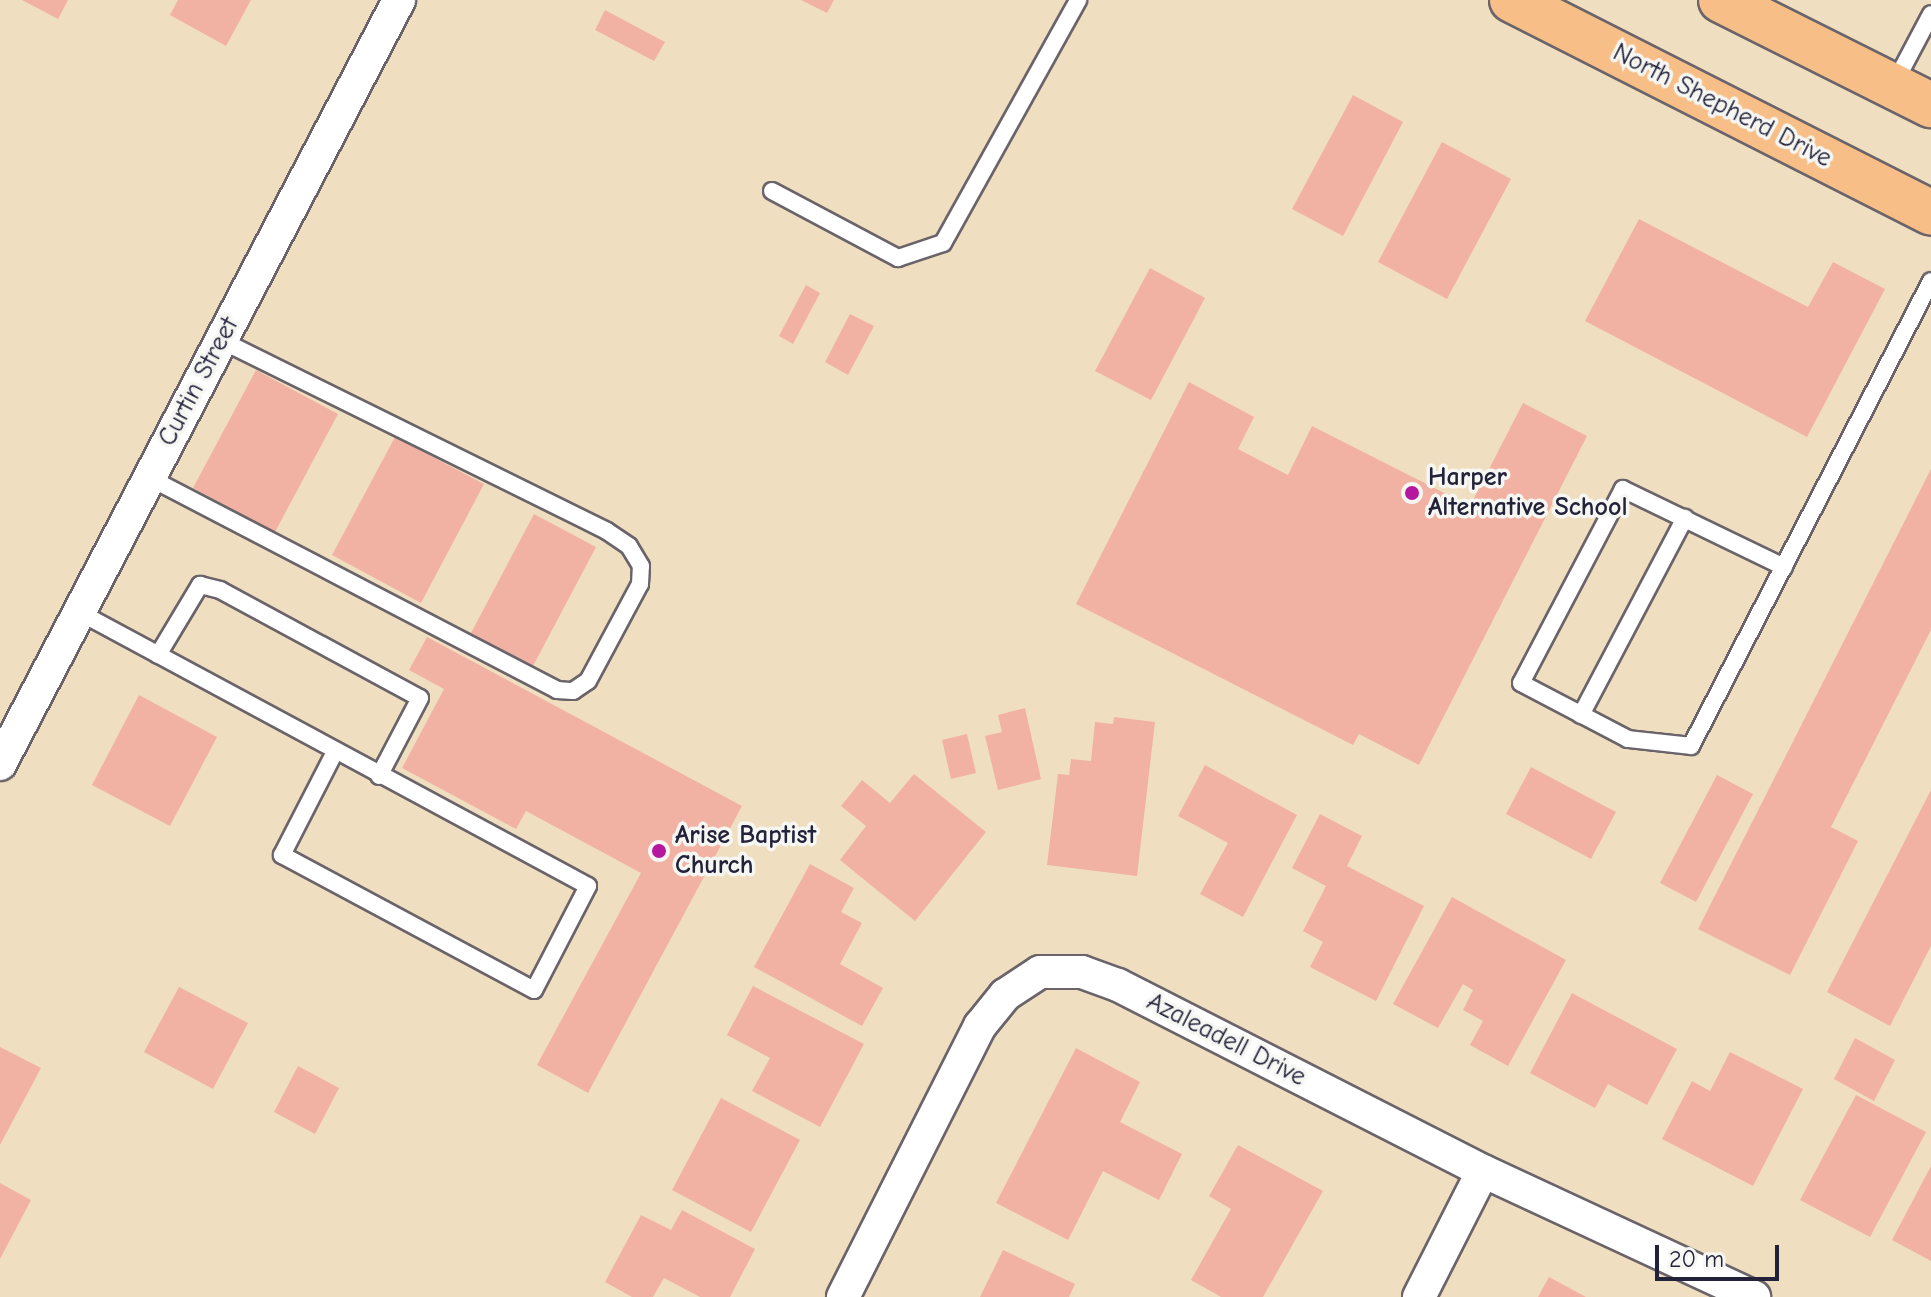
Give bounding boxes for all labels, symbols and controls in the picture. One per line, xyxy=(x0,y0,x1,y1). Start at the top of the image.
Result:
street label: North Shepherd Drive xyxy=(1607,37,1837,175)
street label: Curtin Street xyxy=(152,312,246,452)
place label: Harper Alternative School xyxy=(1428,462,1628,524)
marker: Harper Alternative School xyxy=(1403,484,1421,502)
place label: Arise Baptist Church xyxy=(675,820,816,882)
marker: Arise Baptist Church xyxy=(650,842,668,860)
street label: Azaleadell Drive xyxy=(1141,987,1311,1093)
scale bar xyxy=(1659,1229,1783,1279)
text: 20 m xyxy=(1669,1245,1724,1273)

